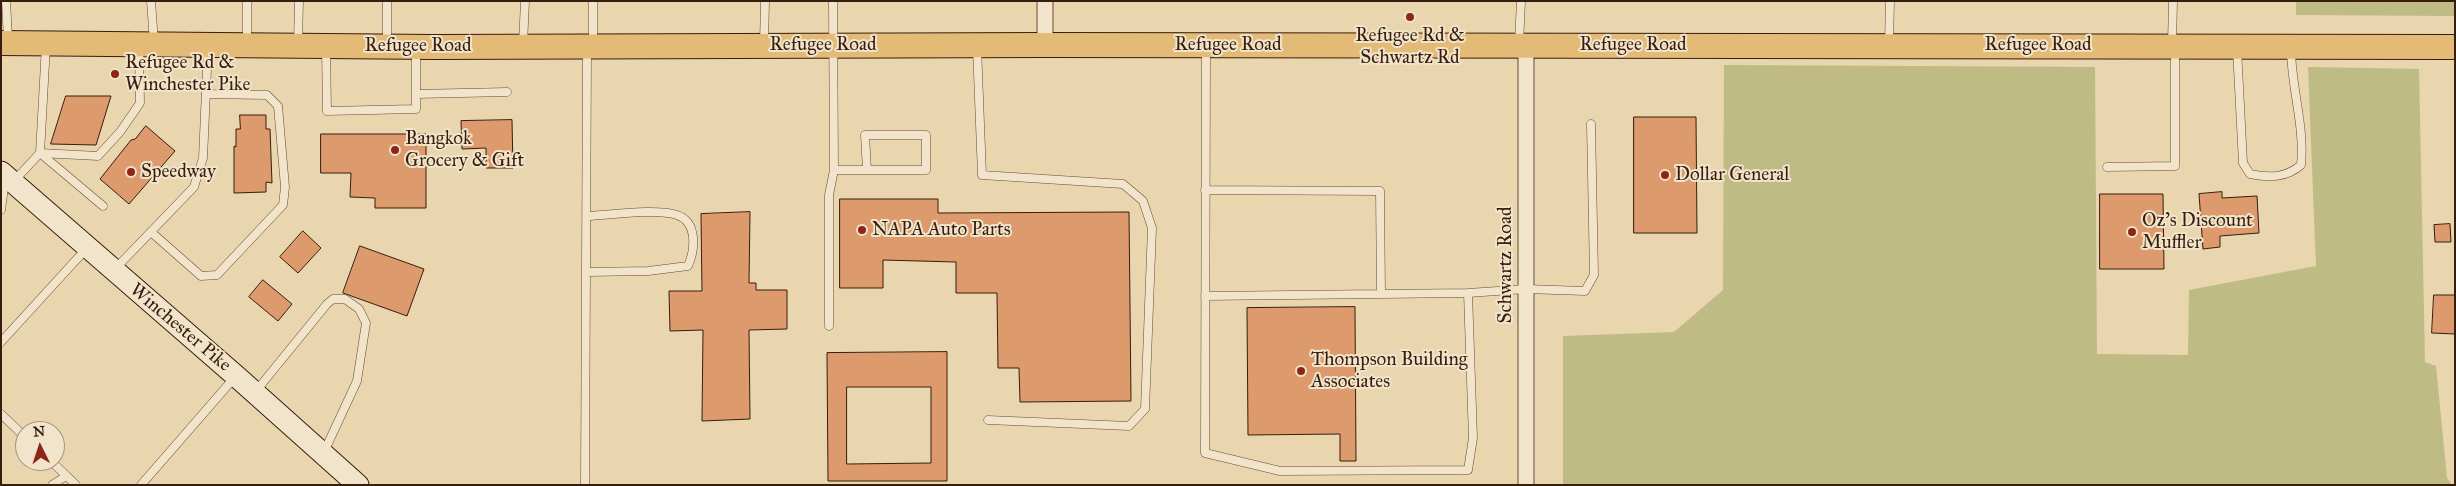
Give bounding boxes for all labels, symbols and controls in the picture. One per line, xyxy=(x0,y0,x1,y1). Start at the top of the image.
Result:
marker: Refugee Rd & Schwartz Rd xyxy=(1404,11,1416,23)
place label: Refugee Rd & Schwartz Rd xyxy=(1355,25,1465,69)
street label: Refugee Road xyxy=(770,34,876,56)
street label: Refugee Road xyxy=(1175,34,1281,56)
street label: Refugee Road xyxy=(1580,34,1686,56)
street label: Refugee Road xyxy=(1985,34,2091,56)
street label: Refugee Road xyxy=(365,35,471,57)
place label: Refugee Rd & Winchester Pike xyxy=(125,52,250,96)
marker: Refugee Rd & Winchester Pike xyxy=(109,68,121,80)
place label: Bangkok Grocery & Gift xyxy=(405,128,524,172)
marker: Bangkok Grocery & Gift xyxy=(389,144,401,156)
place label: Speedway xyxy=(141,161,216,183)
place label: Dollar General xyxy=(1675,164,1789,186)
marker: Speedway xyxy=(125,166,137,178)
marker: Dollar General xyxy=(1659,169,1671,181)
street label: Schwartz Road xyxy=(1495,207,1517,323)
place label: Oz's Discount Muffler xyxy=(2142,210,2253,254)
place label: NAPA Auto Parts xyxy=(872,219,1011,241)
marker: NAPA Auto Parts xyxy=(856,224,868,236)
marker: Oz's Discount Muffler xyxy=(2126,226,2138,238)
street label: Winchester Pike xyxy=(125,279,235,377)
place label: Thompson Building Associates xyxy=(1311,349,1468,393)
marker: Thompson Building Associates xyxy=(1295,365,1307,377)
north arrow xyxy=(15,421,65,471)
text: N xyxy=(32,423,46,440)

